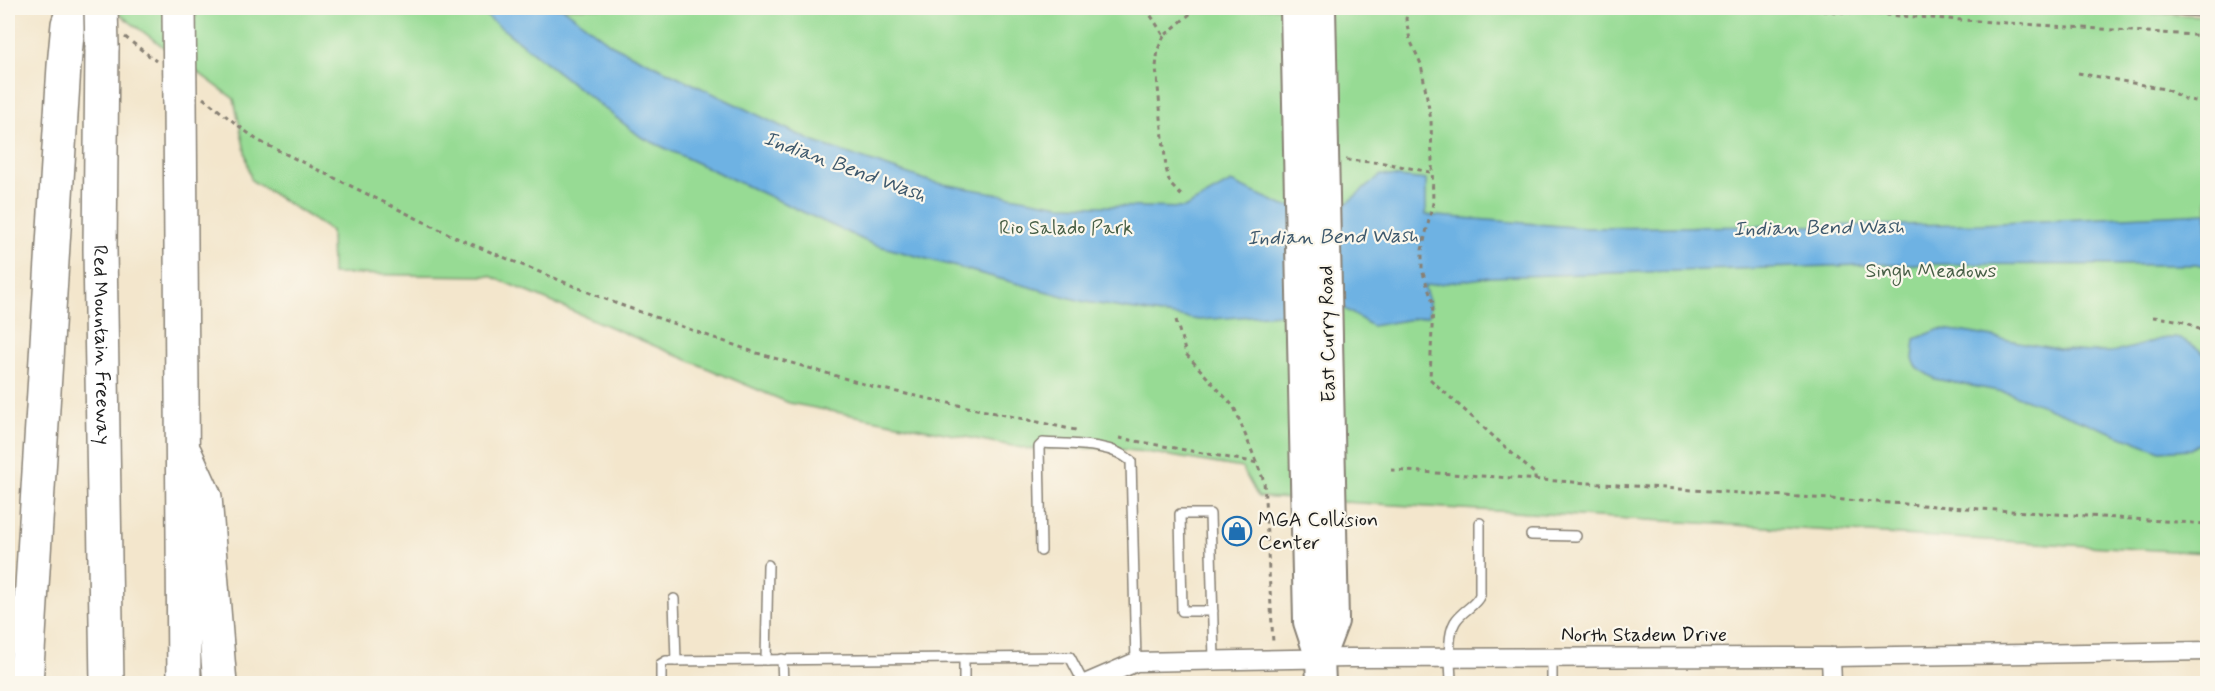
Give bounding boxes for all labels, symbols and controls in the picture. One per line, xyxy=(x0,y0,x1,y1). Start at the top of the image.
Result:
water label: Indian Bend Wash xyxy=(760,125,930,209)
water label: Indian Bend Wash xyxy=(1733,213,1905,243)
park label: Rio Salado Park xyxy=(999,215,1133,242)
water label: Indian Bend Wash xyxy=(1247,222,1419,252)
street label: Red Mountain Freeway xyxy=(86,245,117,445)
park label: Singh Meadows xyxy=(1865,258,1997,286)
street label: East Curry Road xyxy=(1313,265,1343,403)
place label: MGA Collision Center xyxy=(1258,507,1378,557)
shop icon: MGA Collision Center xyxy=(1221,515,1253,547)
street label: North Stadem Drive xyxy=(1561,622,1727,649)

